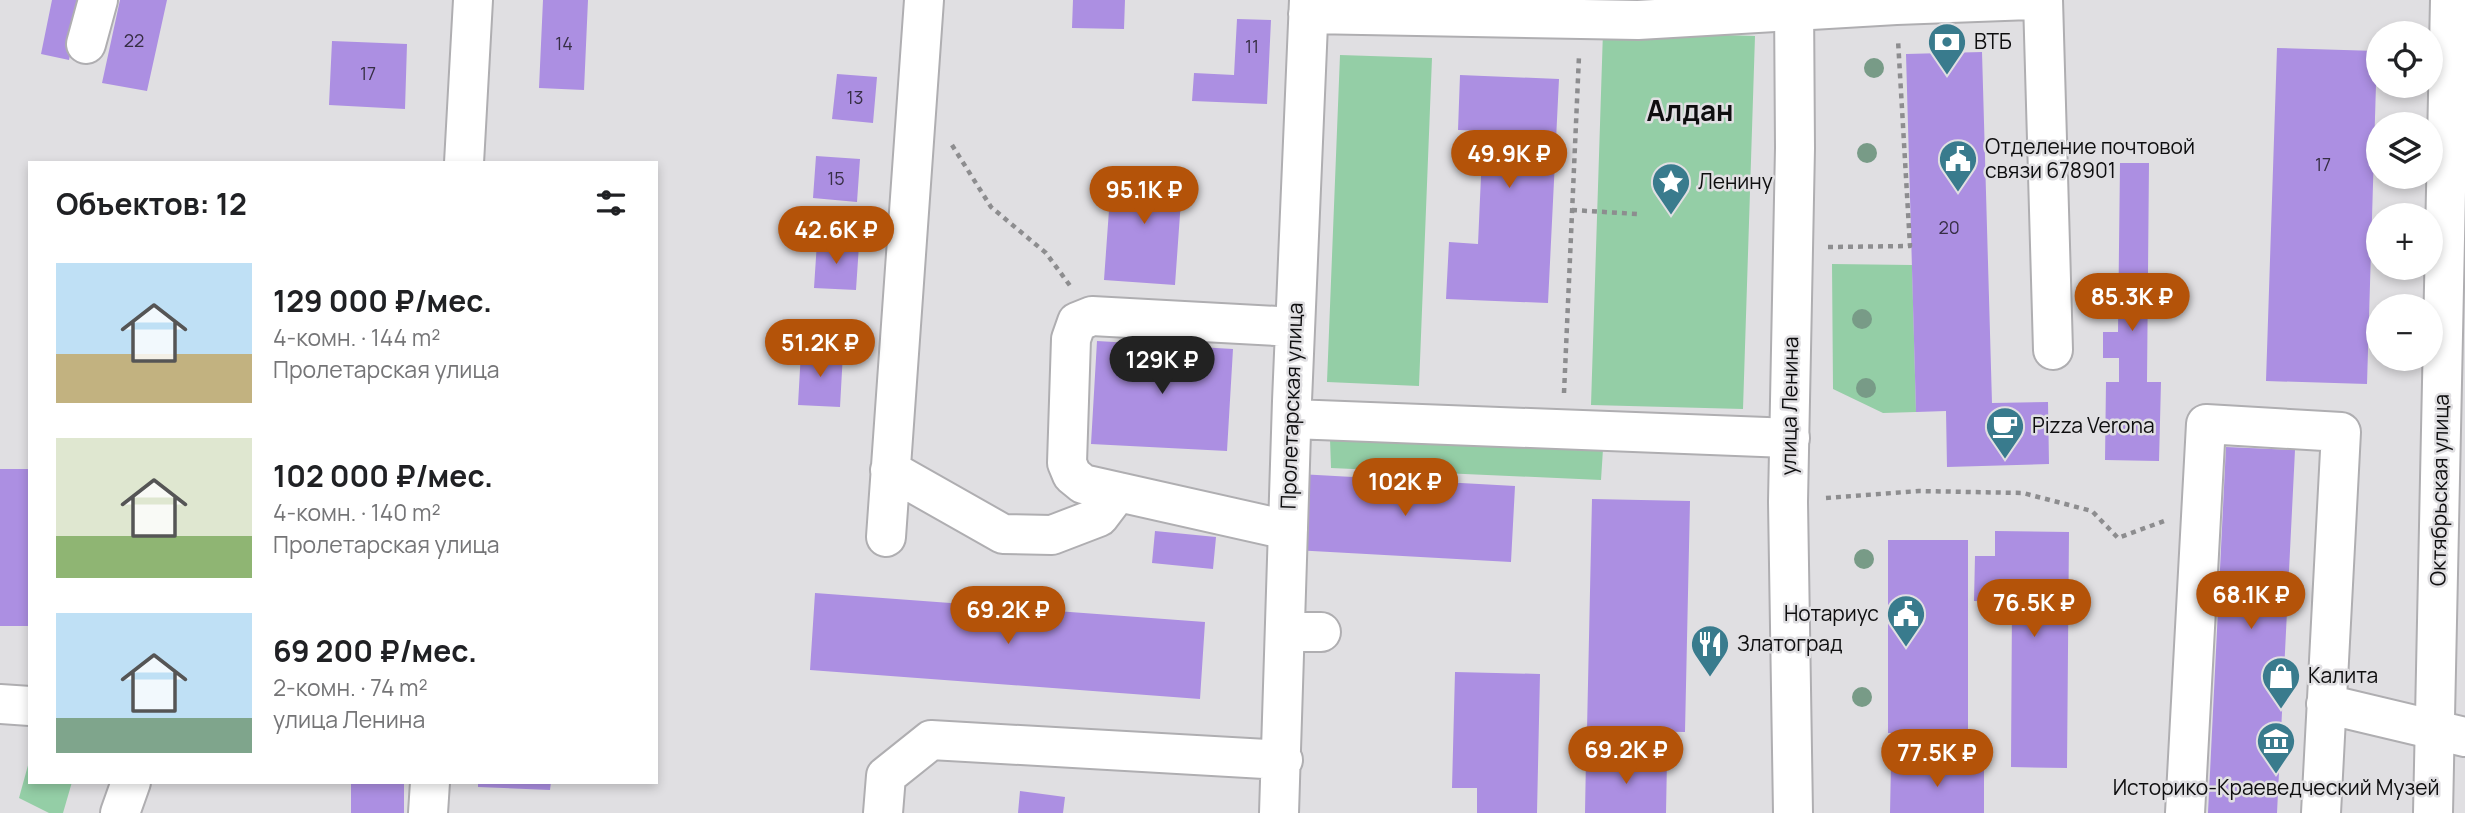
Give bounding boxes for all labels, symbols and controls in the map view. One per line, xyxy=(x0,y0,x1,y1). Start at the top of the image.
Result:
bank icon: ВТБ xyxy=(1926,21,1968,76)
map controls xyxy=(2366,21,2443,371)
button: locate xyxy=(2366,21,2443,98)
place label: ВТБ xyxy=(1974,27,2012,55)
house number: 22 xyxy=(124,28,144,52)
house number: 14 xyxy=(555,31,573,55)
house number: 11 xyxy=(1245,34,1259,58)
house number: 17 xyxy=(360,61,376,85)
house number: 13 xyxy=(847,85,863,109)
district label: Алдан xyxy=(1646,91,1734,129)
button: layers xyxy=(2366,112,2443,189)
pin: 49.9K ₽ xyxy=(1444,130,1574,190)
place label: Отделение почтовой связи 678901 xyxy=(1985,132,2195,184)
text: 49.9K ₽ xyxy=(1467,137,1551,169)
public building icon: Отделение почтовой связи 678901 xyxy=(1937,138,1979,193)
house number: 17 xyxy=(2315,152,2331,176)
place icon: Ленину xyxy=(1650,161,1692,216)
house number: 15 xyxy=(827,166,845,190)
pin: 95.1K ₽ xyxy=(1079,166,1209,226)
place label: Ленину xyxy=(1698,167,1773,195)
text: 95.1K ₽ xyxy=(1106,173,1182,205)
text: Объектов: 12 xyxy=(56,183,247,224)
icon: filters xyxy=(592,184,630,222)
button: + xyxy=(2366,203,2443,280)
pin: 42.6K ₽ xyxy=(771,206,901,266)
text: 42.6K ₽ xyxy=(794,213,878,245)
house number: 20 xyxy=(1938,215,1960,239)
pin: 85.3K ₽ xyxy=(2067,274,2197,333)
text: 129 000 ₽/мес. xyxy=(273,280,492,321)
text: 85.3K ₽ xyxy=(2091,280,2173,312)
icon: home xyxy=(112,291,196,375)
button: − xyxy=(2366,294,2443,371)
street label: Пролетарская улица xyxy=(1273,302,1309,510)
pin: 51.2K ₽ xyxy=(755,320,885,379)
text: 4-комн. · 144 m² xyxy=(273,321,440,353)
text: 51.2K ₽ xyxy=(781,326,859,358)
pin: 129K ₽ xyxy=(1105,336,1219,396)
street label: улица Ленина xyxy=(1774,336,1804,476)
text: 129K ₽ xyxy=(1126,343,1198,375)
text: Пролетарская улица xyxy=(273,353,499,385)
street label: Октябрьская улица xyxy=(2423,394,2455,586)
cafe icon: Pizza Verona xyxy=(1984,405,2026,460)
place label: Pizza Verona xyxy=(2032,411,2155,439)
text: 102 000 ₽/мес. xyxy=(273,455,493,496)
pin: 102K ₽ xyxy=(1348,458,1462,518)
text: 102K ₽ xyxy=(1368,465,1442,497)
icon: home xyxy=(112,466,196,550)
text: 4-комн. · 140 m² xyxy=(273,496,441,528)
text: Пролетарская улица xyxy=(273,528,499,560)
pin: 68.1K ₽ xyxy=(2186,572,2316,631)
text: 68.1K ₽ xyxy=(2212,578,2290,610)
pin: 76.5K ₽ xyxy=(1969,580,2099,639)
pin: 69.2K ₽ xyxy=(943,586,1073,646)
text: 76.5K ₽ xyxy=(1993,586,2075,618)
text: 69.2K ₽ xyxy=(966,593,1050,625)
public building icon: Нотариус xyxy=(1885,593,1927,648)
place label: Нотариус xyxy=(1784,599,1879,627)
restaurant icon: Златоград xyxy=(1689,623,1731,678)
place label: Златоград xyxy=(1737,629,1843,657)
text: 69 200 ₽/мес. xyxy=(273,630,477,671)
icon: home xyxy=(112,641,196,725)
shop icon: Калита xyxy=(2260,655,2302,710)
place label: Калита xyxy=(2308,661,2378,689)
text: 2-комн. · 74 m² xyxy=(273,671,428,703)
text: улица Ленина xyxy=(273,703,425,735)
museum icon: Историко-Краеведческий Музей xyxy=(2255,720,2297,775)
pin: 69.2K ₽ xyxy=(1561,726,1691,786)
pin: 77.5K ₽ xyxy=(1872,730,2002,789)
text: 69.2K ₽ xyxy=(1584,733,1668,765)
text: 77.5K ₽ xyxy=(1897,736,1977,768)
place label: Историко-Краеведческий Музей xyxy=(2113,773,2439,801)

